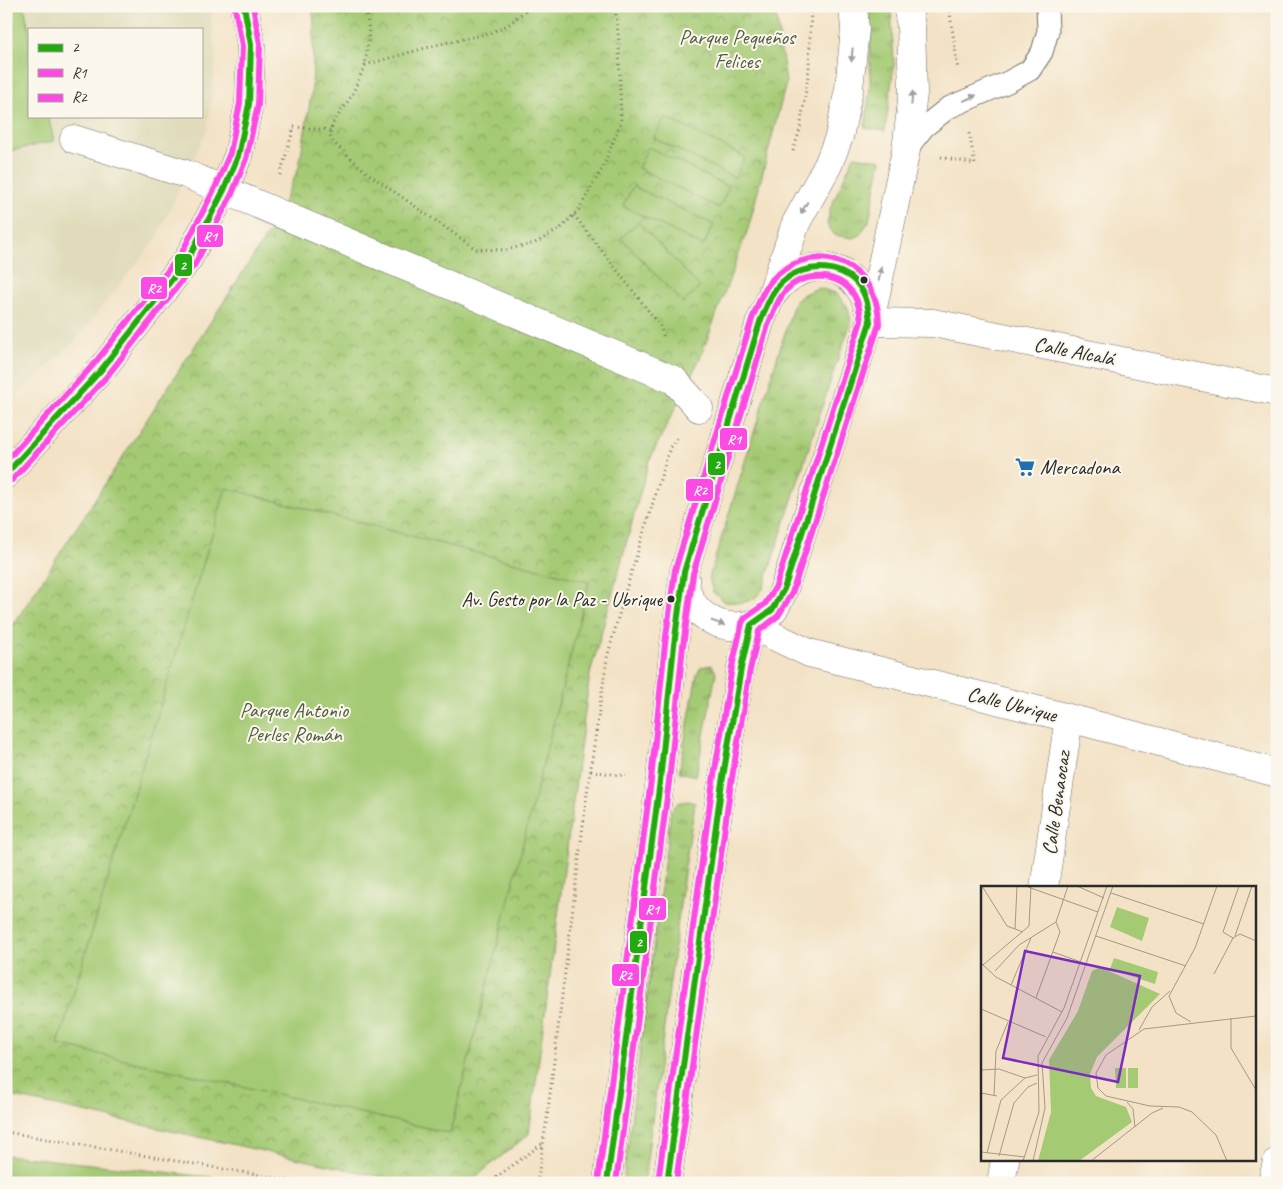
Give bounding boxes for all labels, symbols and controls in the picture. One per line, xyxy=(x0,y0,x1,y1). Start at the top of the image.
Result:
park label: Parque Pequeños Felices xyxy=(679,24,797,74)
legend xyxy=(28,28,202,118)
text: 2 xyxy=(72,38,80,57)
one-way arrow xyxy=(848,47,856,63)
text: R1 xyxy=(72,64,88,83)
text: R2 xyxy=(72,88,88,107)
one-way arrow xyxy=(909,89,917,105)
one-way arrow xyxy=(963,93,977,101)
one-way arrow xyxy=(800,201,809,215)
line badge: R1 xyxy=(196,224,224,248)
text: R1 xyxy=(203,228,219,245)
line badge: 2 xyxy=(174,253,193,277)
text: 2 xyxy=(180,257,188,274)
one-way arrow xyxy=(876,267,884,282)
unlabelled marker xyxy=(859,275,869,285)
line badge: R2 xyxy=(140,276,168,300)
text: R2 xyxy=(147,280,163,297)
street label: Calle Alcalá xyxy=(1032,331,1118,372)
line badge: R1 xyxy=(719,427,748,451)
text: R1 xyxy=(727,431,743,448)
line badge: 2 xyxy=(707,452,726,476)
place label: Mercadona xyxy=(1040,454,1121,480)
text: 2 xyxy=(714,456,722,473)
supermarket icon: Mercadona xyxy=(1014,456,1036,478)
line badge: R2 xyxy=(685,478,714,502)
text: R2 xyxy=(693,482,709,499)
place label: Av. Gesto por la Paz - Ubrique xyxy=(462,587,663,612)
marker: Av. Gesto por la Paz - Ubrique xyxy=(666,594,676,604)
one-way arrow xyxy=(711,619,726,627)
street label: Calle Ubrique xyxy=(965,680,1061,728)
park label: Parque Antonio Perles Román xyxy=(240,697,350,747)
street label: Calle Benaocaz xyxy=(1036,747,1076,856)
inset map xyxy=(981,886,1256,1162)
line badge: R1 xyxy=(638,897,667,921)
text: R1 xyxy=(645,901,661,918)
line badge: 2 xyxy=(629,930,648,954)
text: 2 xyxy=(636,934,644,951)
line badge: R2 xyxy=(611,963,640,987)
text: R2 xyxy=(618,967,634,984)

